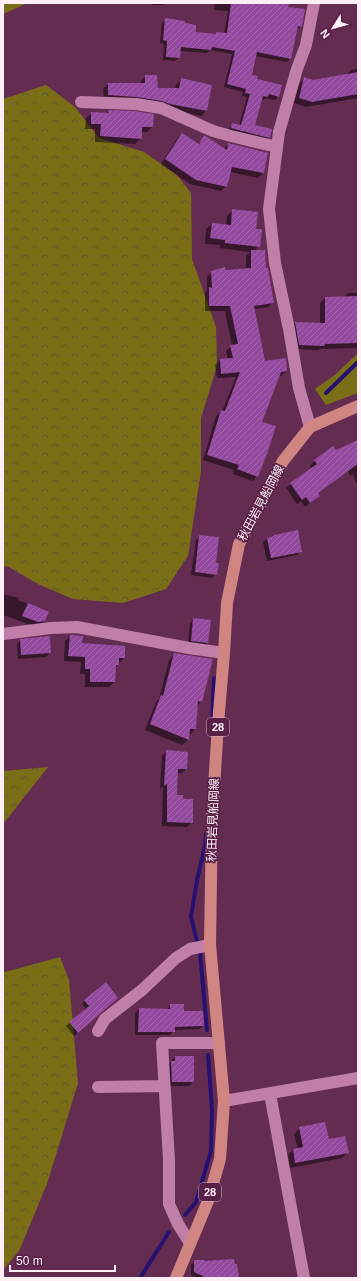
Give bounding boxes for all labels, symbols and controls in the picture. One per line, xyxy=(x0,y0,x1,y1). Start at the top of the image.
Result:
north arrow xyxy=(313,8,353,48)
text: N xyxy=(318,27,332,41)
street label: 秋田岩見船岡線 xyxy=(235,463,287,543)
road number: 28 xyxy=(207,718,229,736)
street label: 秋田岩見船岡線 xyxy=(205,778,221,862)
road number: 28 xyxy=(199,1183,221,1201)
scale bar xyxy=(10,1247,115,1273)
text: 50 m xyxy=(16,1254,43,1268)

